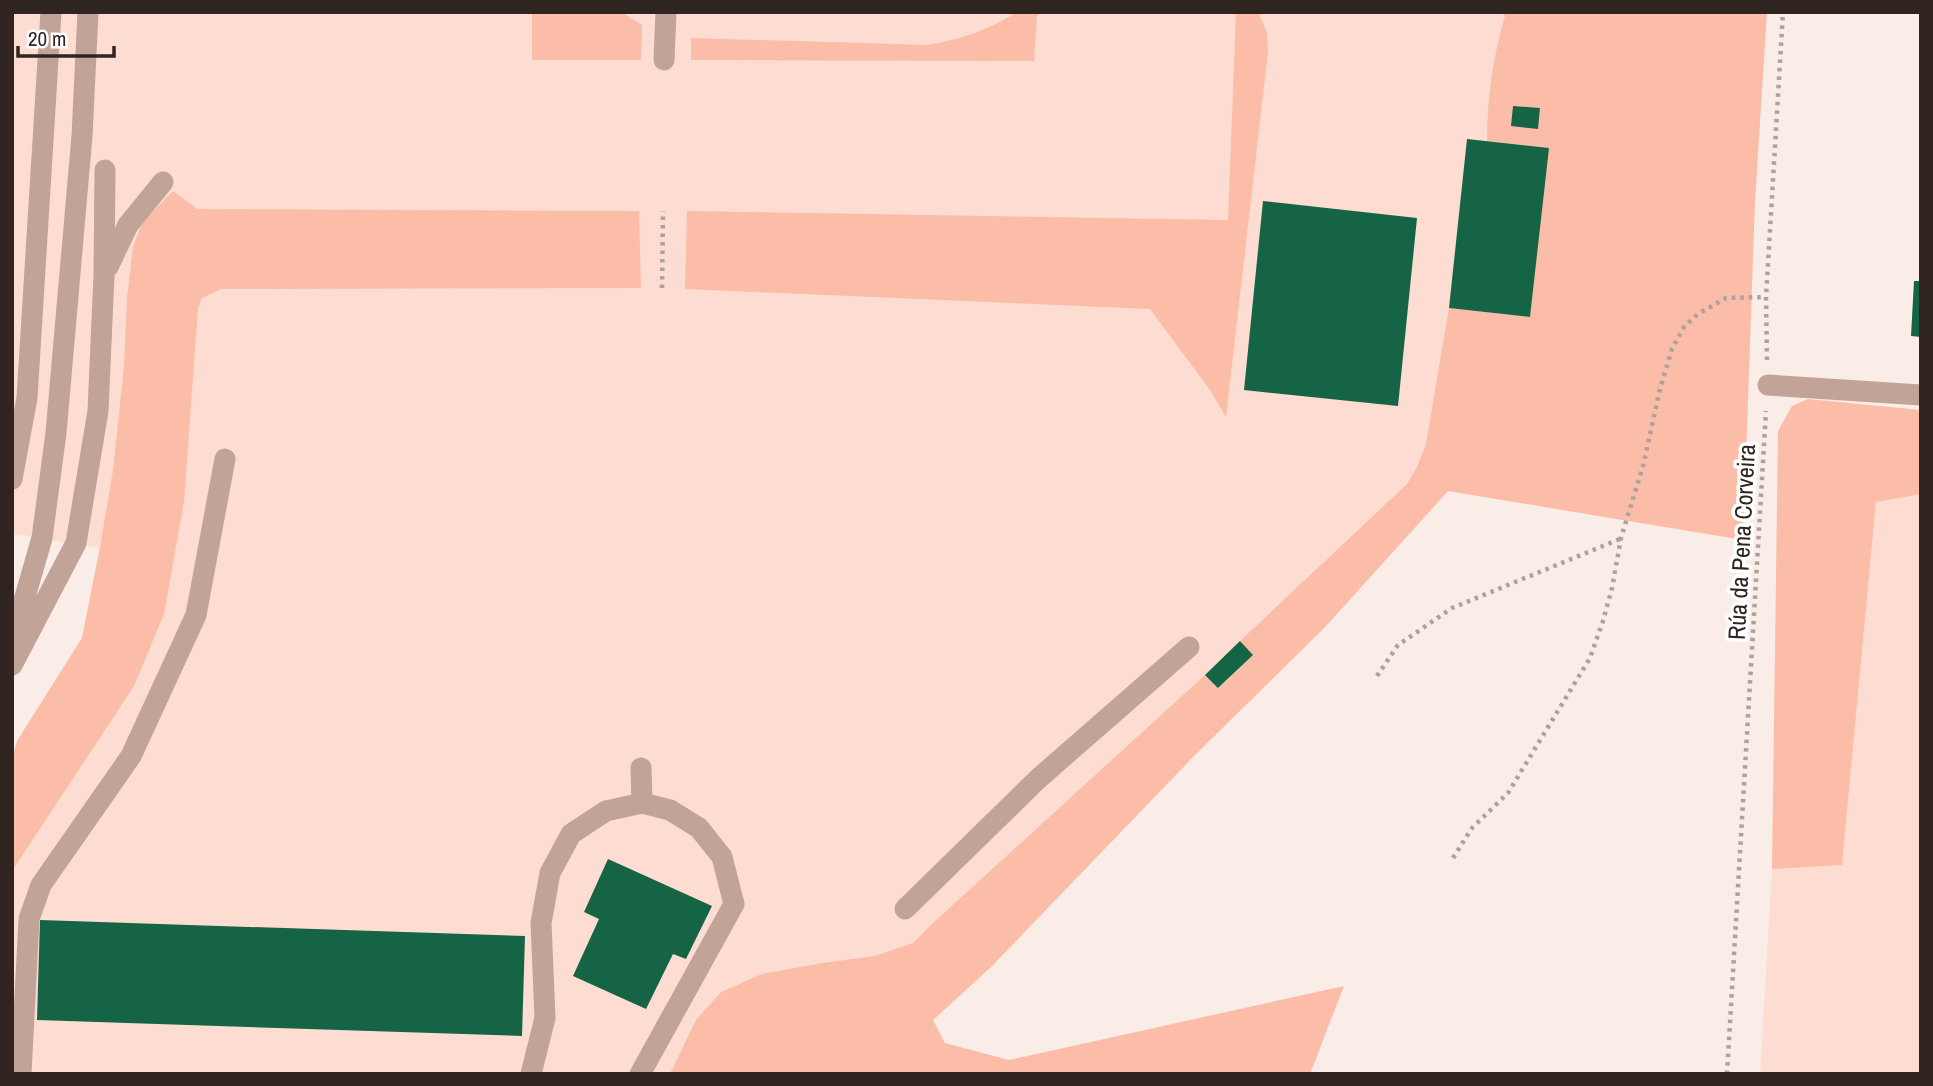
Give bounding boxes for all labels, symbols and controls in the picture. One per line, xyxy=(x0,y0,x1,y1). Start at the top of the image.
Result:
scale bar xyxy=(18,14,114,58)
text: 20 m xyxy=(28,24,66,53)
street label: Rúa da Pena Corveira xyxy=(1720,443,1762,641)

